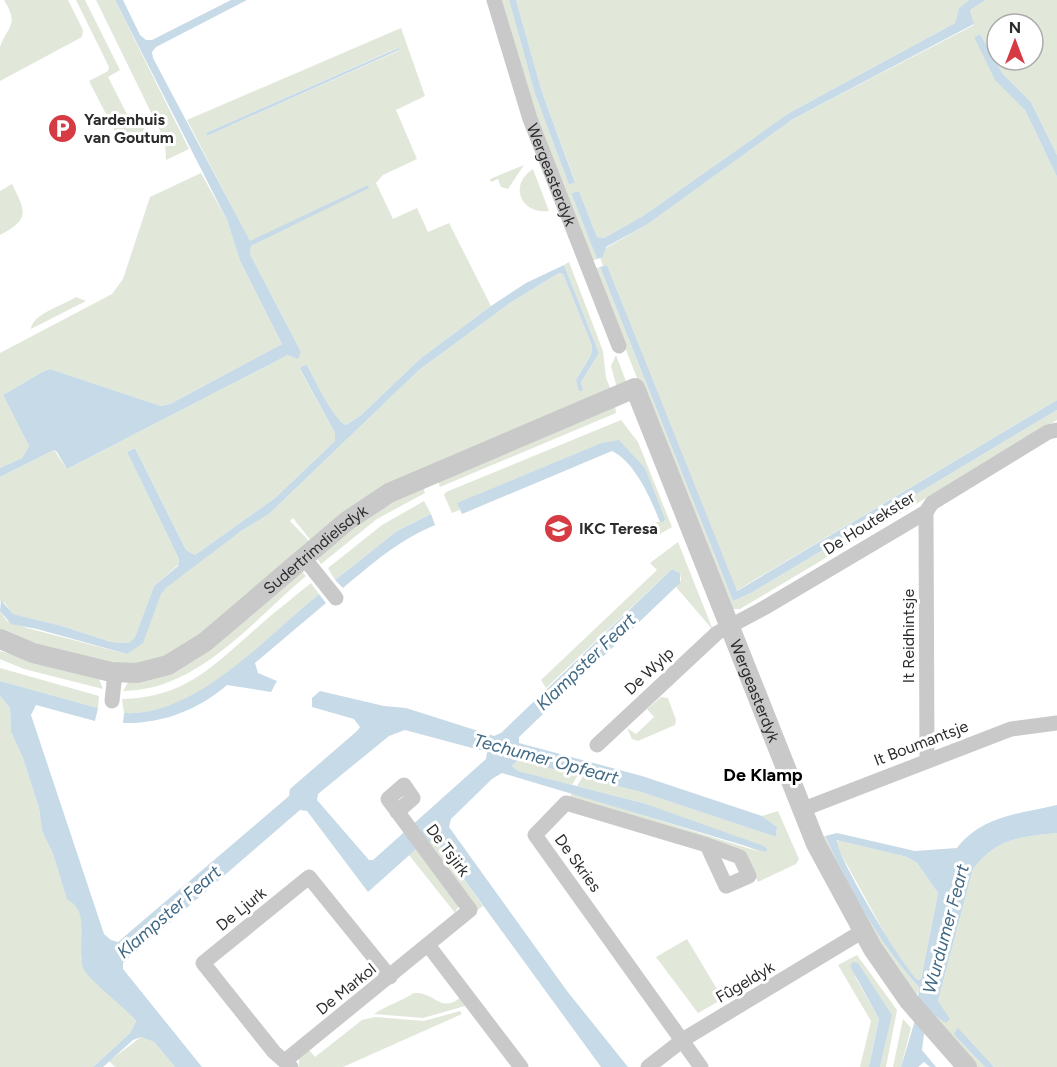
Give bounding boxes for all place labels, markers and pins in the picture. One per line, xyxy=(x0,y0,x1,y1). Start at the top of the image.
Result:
place label: Yardenhuis van Goutum xyxy=(84,110,174,147)
parking icon: Yardenhuis van Goutum xyxy=(47,112,79,144)
school or university icon: IKC Teresa xyxy=(542,512,574,544)
place label: IKC Teresa xyxy=(579,519,658,538)

